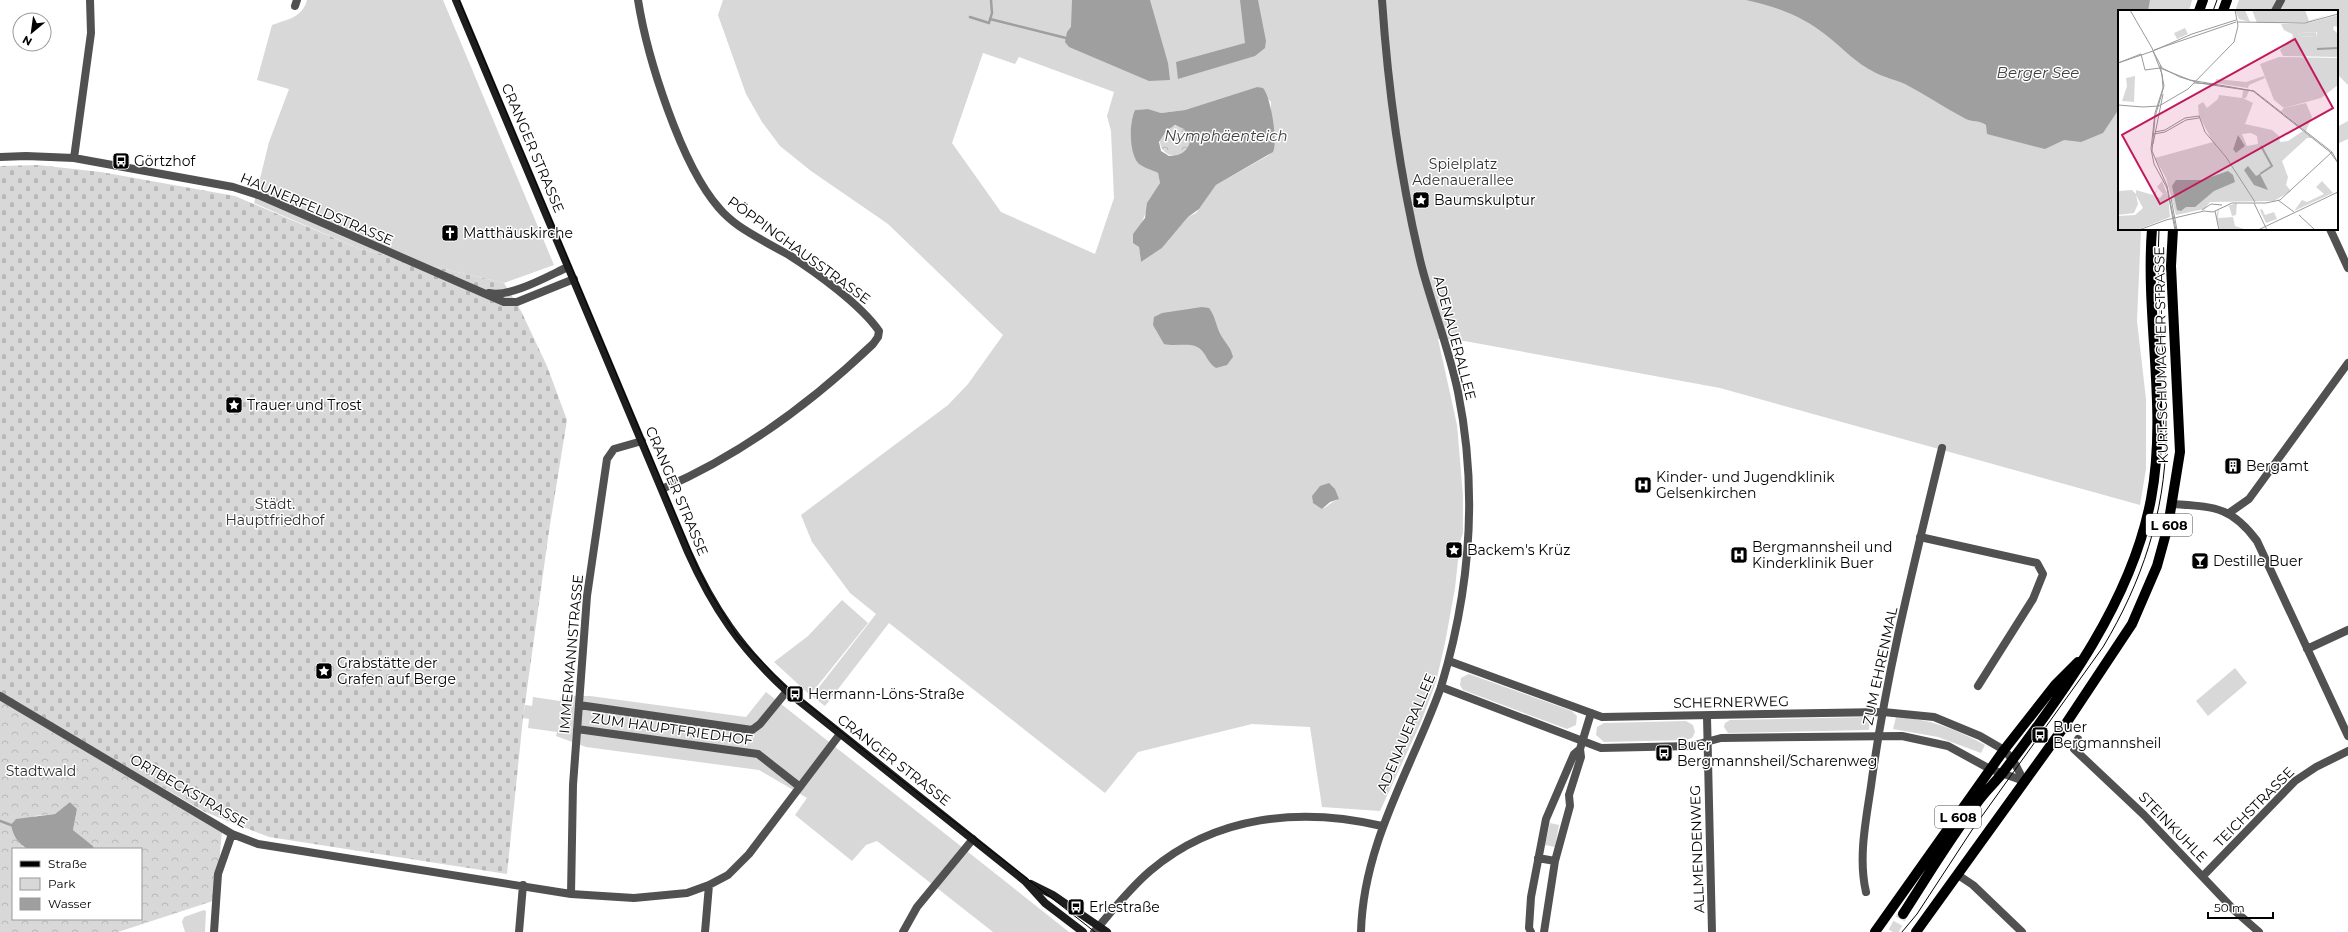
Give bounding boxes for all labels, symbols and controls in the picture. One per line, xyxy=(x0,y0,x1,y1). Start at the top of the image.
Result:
inset map xyxy=(2118,10,2338,230)
north arrow xyxy=(12,12,52,52)
text: N xyxy=(20,32,34,49)
water label: Berger See xyxy=(1997,63,2079,82)
street label: CRANGER STRASSE xyxy=(498,81,568,215)
water label: Nymphäenteich xyxy=(1164,126,1288,145)
bus stop icon: Görtzhof xyxy=(111,151,131,171)
place label: Görtzhof xyxy=(134,152,197,170)
park label: Spielplatz Adenauerallee xyxy=(1412,155,1514,189)
street label: HAUNERFELDSTRASSE xyxy=(238,169,396,249)
place icon: Baumskulptur xyxy=(1411,190,1431,210)
place label: Baumskulptur xyxy=(1434,191,1536,209)
street label: PÖPPINGHAUSSTRASSE xyxy=(724,192,874,308)
church icon: Matthäuskirche xyxy=(440,223,460,243)
place label: Matthäuskirche xyxy=(463,224,573,242)
street label: KURT-SCHUMACHER-STRASSE xyxy=(2150,246,2172,464)
street label: ADENAUERALLEE xyxy=(1430,274,1480,402)
place icon: Trauer und Trost xyxy=(224,395,244,415)
place label: Trauer und Trost xyxy=(247,396,362,414)
street label: CRANGER STRASSE xyxy=(642,424,712,558)
building icon: Bergamt xyxy=(2223,456,2243,476)
place label: Bergamt xyxy=(2246,457,2309,475)
place label: Kinder- und Jugendklinik Gelsenkirchen xyxy=(1656,468,1835,502)
hospital icon: Kinder- und Jugendklinik Gelsenkirchen xyxy=(1633,475,1653,495)
park label: Städt. Hauptfriedhof xyxy=(225,495,326,529)
road number: L 608 xyxy=(2146,514,2192,536)
place label: Bergmannsheil und Kinderklinik Buer xyxy=(1752,538,1892,572)
place icon: Backem's Krüz xyxy=(1444,540,1464,560)
place label: Backem's Krüz xyxy=(1467,541,1570,559)
hospital icon: Bergmannsheil und Kinderklinik Buer xyxy=(1729,545,1749,565)
bar icon: Destille Buer xyxy=(2190,551,2210,571)
place label: Destille Buer xyxy=(2213,552,2303,570)
street label: IMMERMANNSTRASSE xyxy=(555,574,587,734)
street label: ZUM EHRENMAL xyxy=(1859,604,1901,727)
place label: Grabstätte der Grafen auf Berge xyxy=(337,654,456,688)
place icon: Grabstätte der Grafen auf Berge xyxy=(314,661,334,681)
street label: ADENAUERALLEE xyxy=(1373,671,1439,795)
bus stop icon: Hermann-Löns-Straße xyxy=(785,684,805,704)
place label: Hermann-Löns-Straße xyxy=(808,685,964,703)
street label: SCHERNERWEG xyxy=(1673,692,1789,712)
street label: ZUM HAUPTFRIEDHOF xyxy=(590,709,754,749)
street label: CRANGER STRASSE xyxy=(834,710,954,810)
place label: Buer Bergmannsheil xyxy=(2053,718,2161,752)
bus stop icon: Buer Bergmannsheil xyxy=(2030,725,2050,745)
place label: Buer Bergmannsheil/Scharenweg xyxy=(1677,736,1877,770)
bus stop icon: Buer Bergmannsheil/Scharenweg xyxy=(1654,743,1674,763)
street label: ORTBECKSTRASSE xyxy=(127,750,251,832)
park label: Stadtwald xyxy=(6,762,76,780)
street label: TEICHSTRASSE xyxy=(2210,763,2298,851)
street label: ALLMENDENWEG xyxy=(1686,785,1708,913)
street label: STEINKUHLE xyxy=(2135,788,2211,866)
road number: L 608 xyxy=(1935,806,1981,828)
legend xyxy=(12,848,142,920)
text: Straße xyxy=(48,856,87,871)
text: Park xyxy=(48,876,76,891)
scale bar xyxy=(2208,894,2273,920)
text: Wasser xyxy=(48,896,92,911)
bus stop icon: Erlestraße xyxy=(1066,897,1086,917)
place label: Erlestraße xyxy=(1089,898,1160,916)
text: 50 m xyxy=(2214,900,2245,915)

